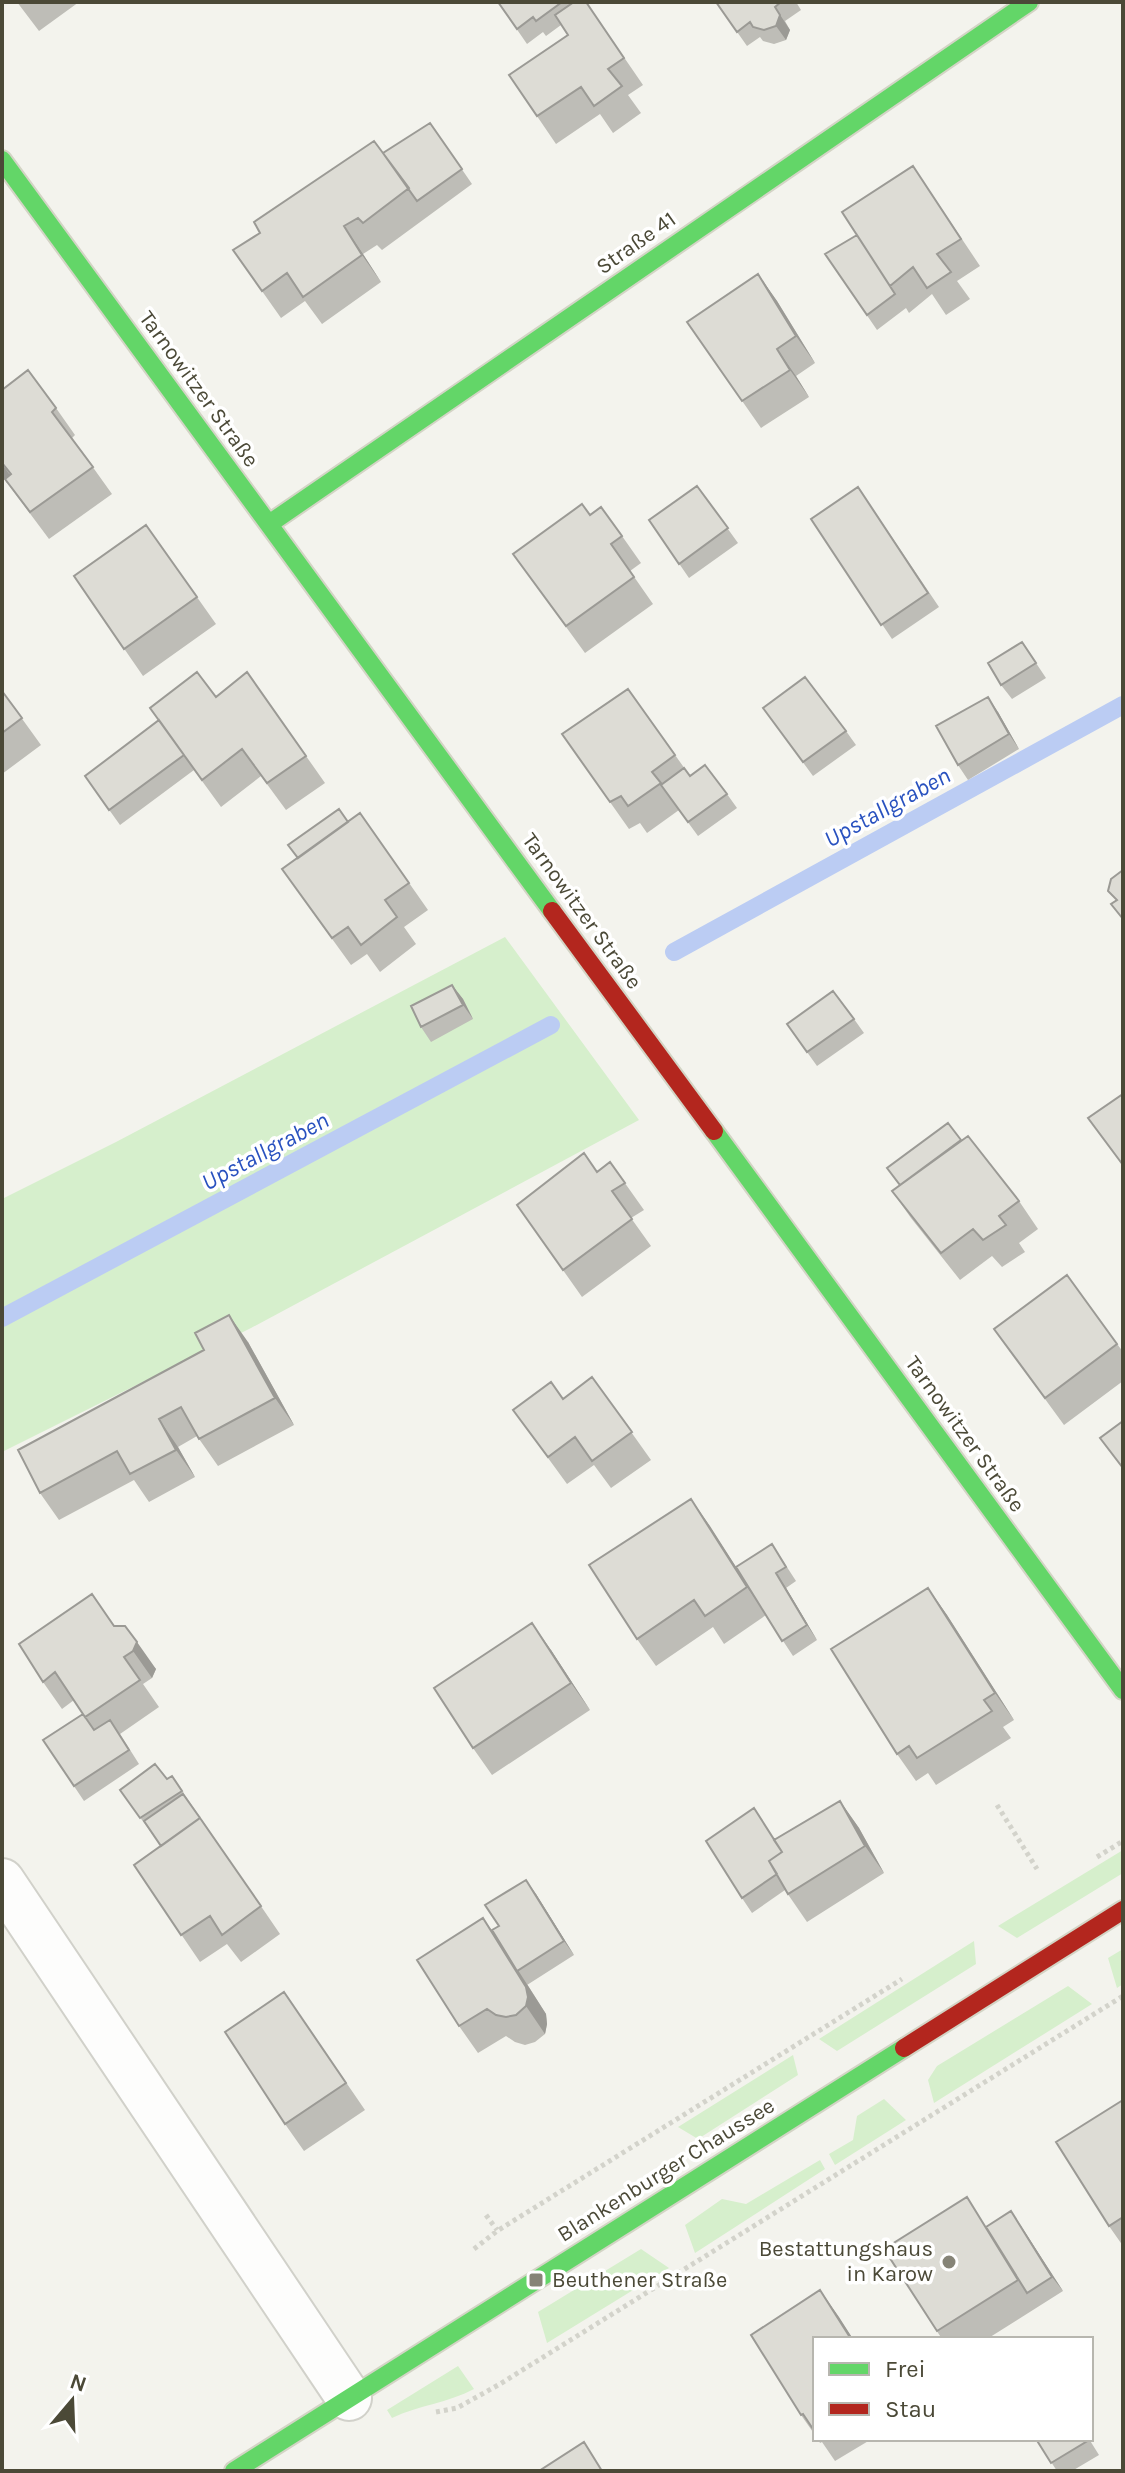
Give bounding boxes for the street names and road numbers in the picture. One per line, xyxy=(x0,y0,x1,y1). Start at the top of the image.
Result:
street label: Straße 41 xyxy=(591,206,681,280)
street label: Tarnowitzer Straße xyxy=(134,306,264,472)
street label: Tarnowitzer Straße xyxy=(517,828,647,994)
street label: Tarnowitzer Straße xyxy=(900,1351,1030,1517)
street label: Blankenburger Chaussee xyxy=(553,2092,779,2248)

